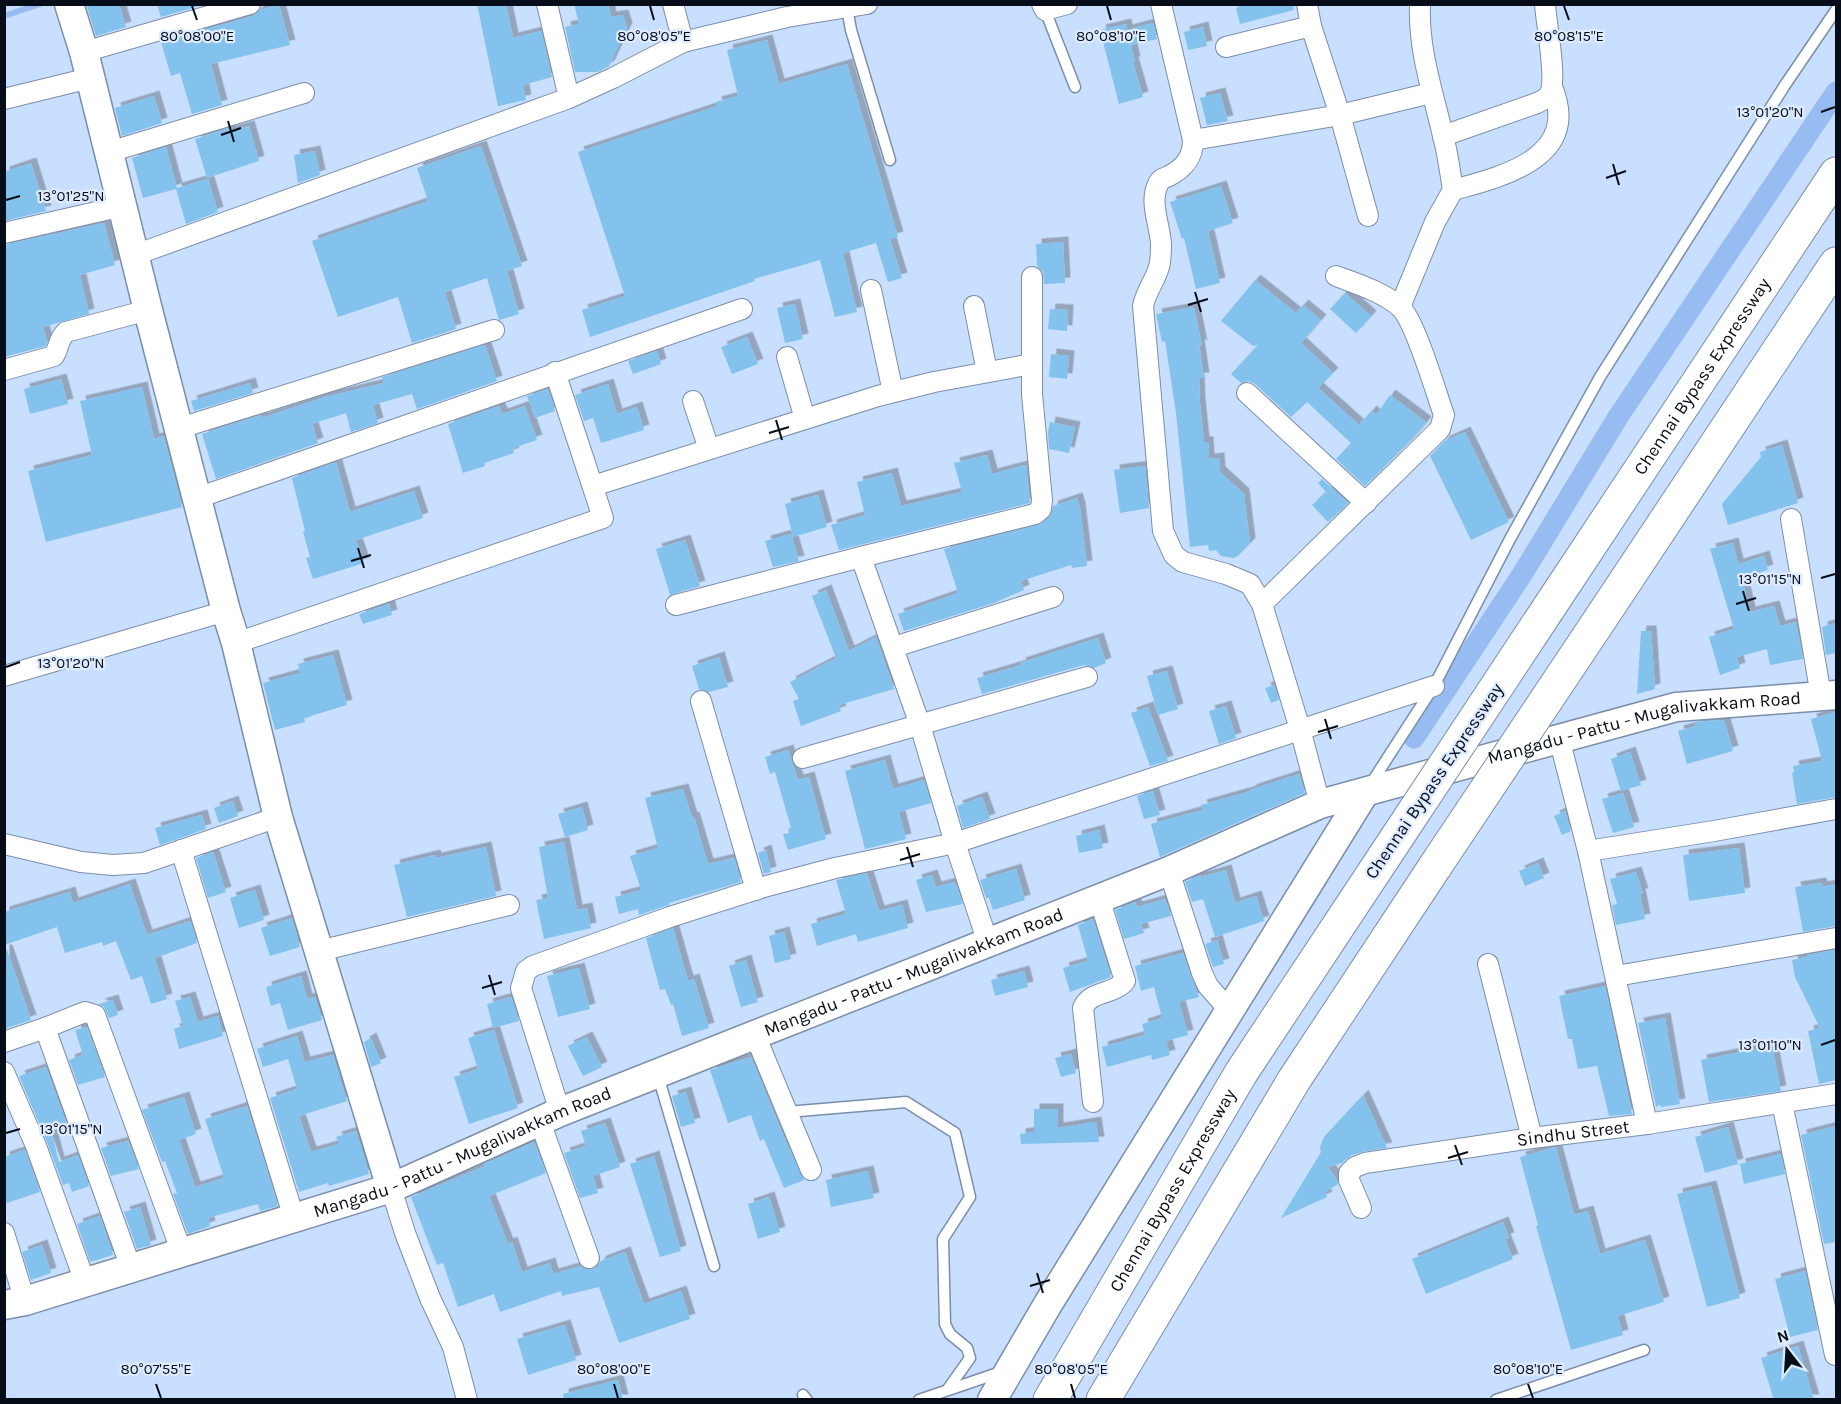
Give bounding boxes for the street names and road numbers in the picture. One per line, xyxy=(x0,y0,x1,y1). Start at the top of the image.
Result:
street label: Chennai Bypass Expressway xyxy=(1629,273,1775,479)
street label: Chennai Bypass Expressway xyxy=(1360,678,1508,883)
street label: Mangadu - Pattu - Mugalivakkam Road xyxy=(1485,687,1802,769)
street label: Mangadu - Pattu - Mugalivakkam Road xyxy=(761,903,1067,1041)
street label: Mangadu - Pattu - Mugalivakkam Road xyxy=(311,1082,615,1222)
street label: Chennai Bypass Expressway xyxy=(1105,1084,1241,1296)
street label: Sindhu Street xyxy=(1515,1115,1631,1151)

